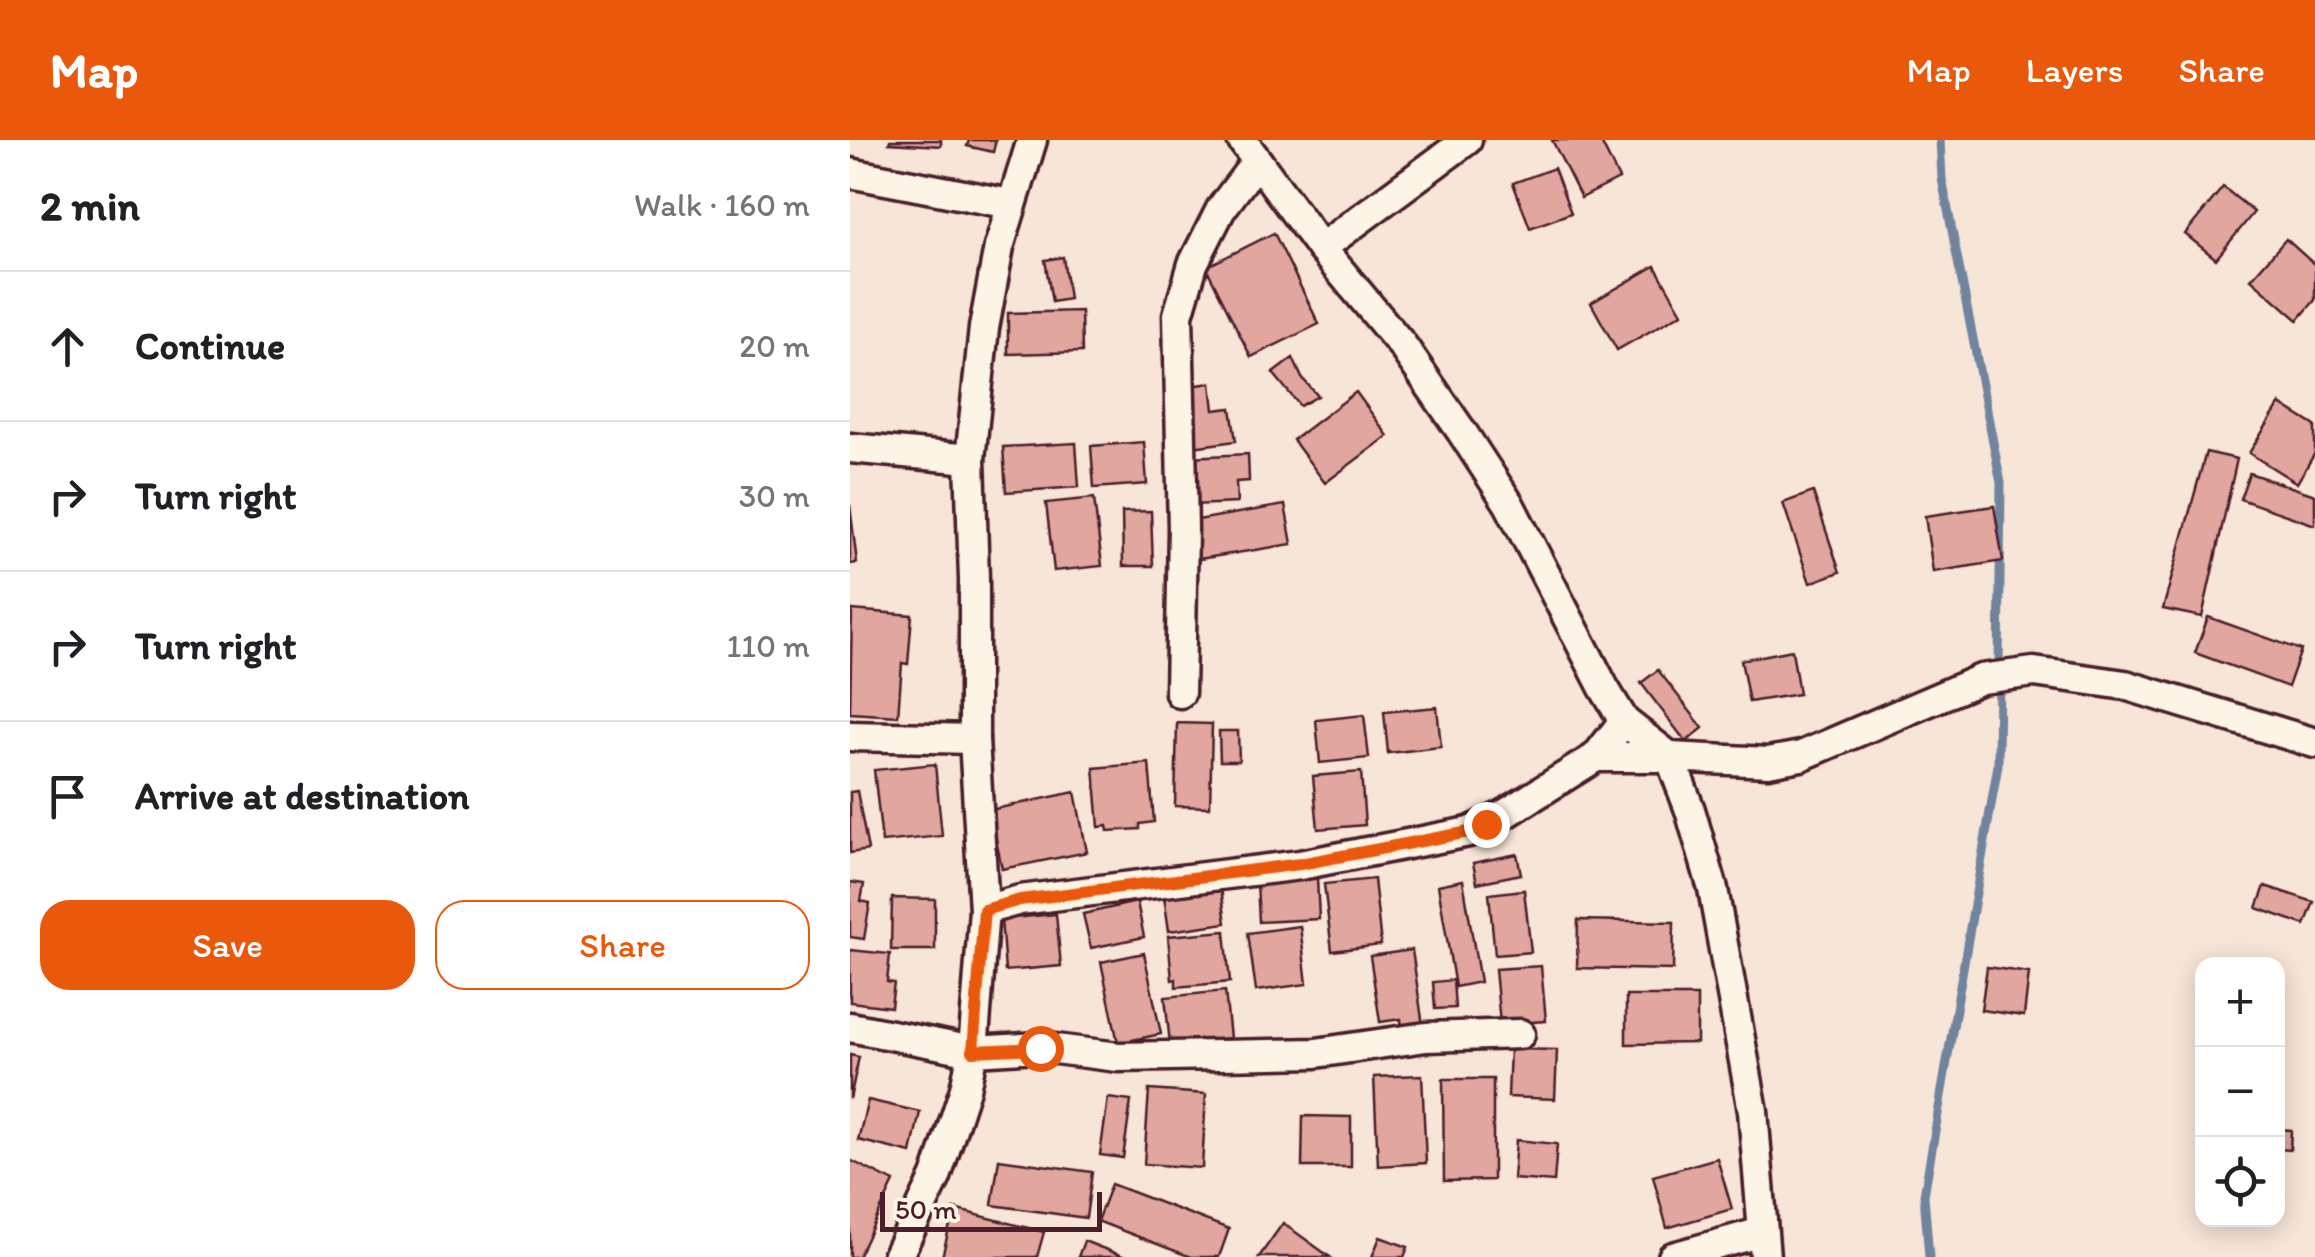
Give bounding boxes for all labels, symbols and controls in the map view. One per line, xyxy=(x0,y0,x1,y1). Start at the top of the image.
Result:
text: Map xyxy=(50,41,138,99)
text: Map xyxy=(1907,49,1971,91)
text: Layers xyxy=(2026,49,2123,91)
text: Share xyxy=(2178,49,2265,91)
text: 2 min xyxy=(40,180,140,231)
text: Walk · 160 m xyxy=(634,186,810,224)
icon: ahead xyxy=(40,319,95,374)
text: Continue xyxy=(135,323,285,369)
text: 20 m xyxy=(739,327,810,365)
icon: right xyxy=(40,469,95,524)
text: Turn right xyxy=(135,473,297,519)
text: 30 m xyxy=(739,477,810,515)
icon: right xyxy=(40,619,95,674)
text: Turn right xyxy=(135,623,297,669)
text: 110 m xyxy=(726,627,810,665)
icon: arrive xyxy=(40,769,95,824)
text: Arrive at destination xyxy=(135,773,470,819)
route end xyxy=(1464,802,1510,848)
button: Save xyxy=(40,900,415,990)
button: Share xyxy=(435,900,810,990)
map controls xyxy=(2195,957,2285,1227)
button: + xyxy=(2195,957,2285,1047)
route start xyxy=(1018,1026,1064,1072)
button: − xyxy=(2195,1047,2285,1137)
button: locate xyxy=(2195,1137,2285,1227)
scale bar xyxy=(880,1187,1102,1232)
text: 50 m xyxy=(895,1192,957,1226)

